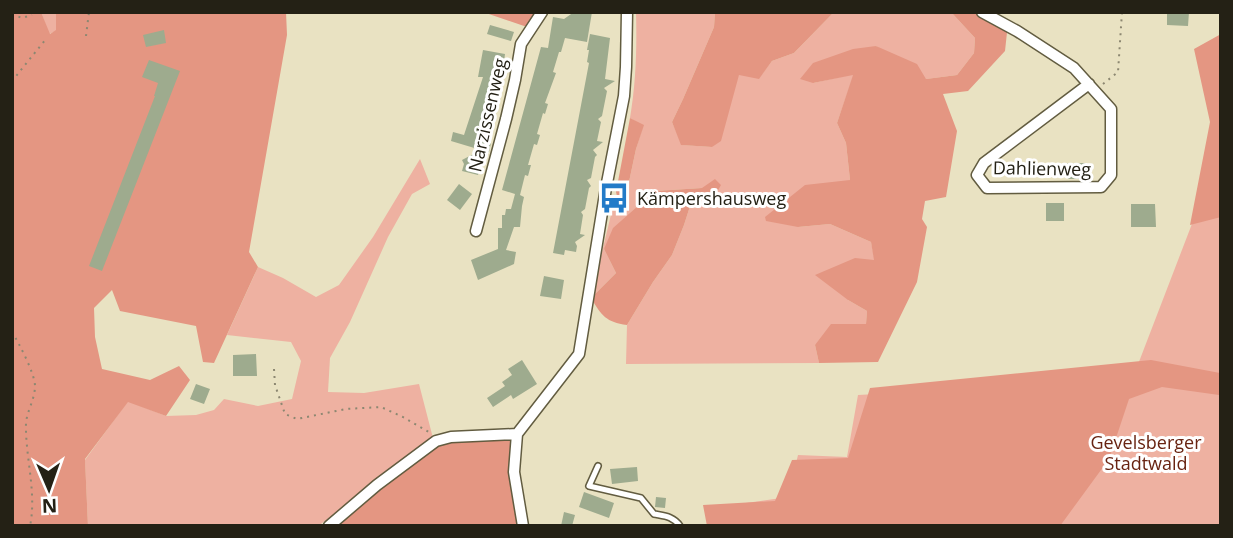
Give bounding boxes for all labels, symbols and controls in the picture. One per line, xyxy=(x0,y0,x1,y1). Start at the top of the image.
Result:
street label: Narzissenweg xyxy=(462,56,512,174)
street label: Dahlienweg xyxy=(993,155,1092,181)
bus stop icon: Kämpershausweg xyxy=(597,181,631,215)
place label: Kämpershausweg xyxy=(637,186,786,210)
park label: Gevelsberger Stadtwald xyxy=(1090,430,1202,475)
north arrow xyxy=(14,454,84,524)
text: N xyxy=(41,493,58,519)

